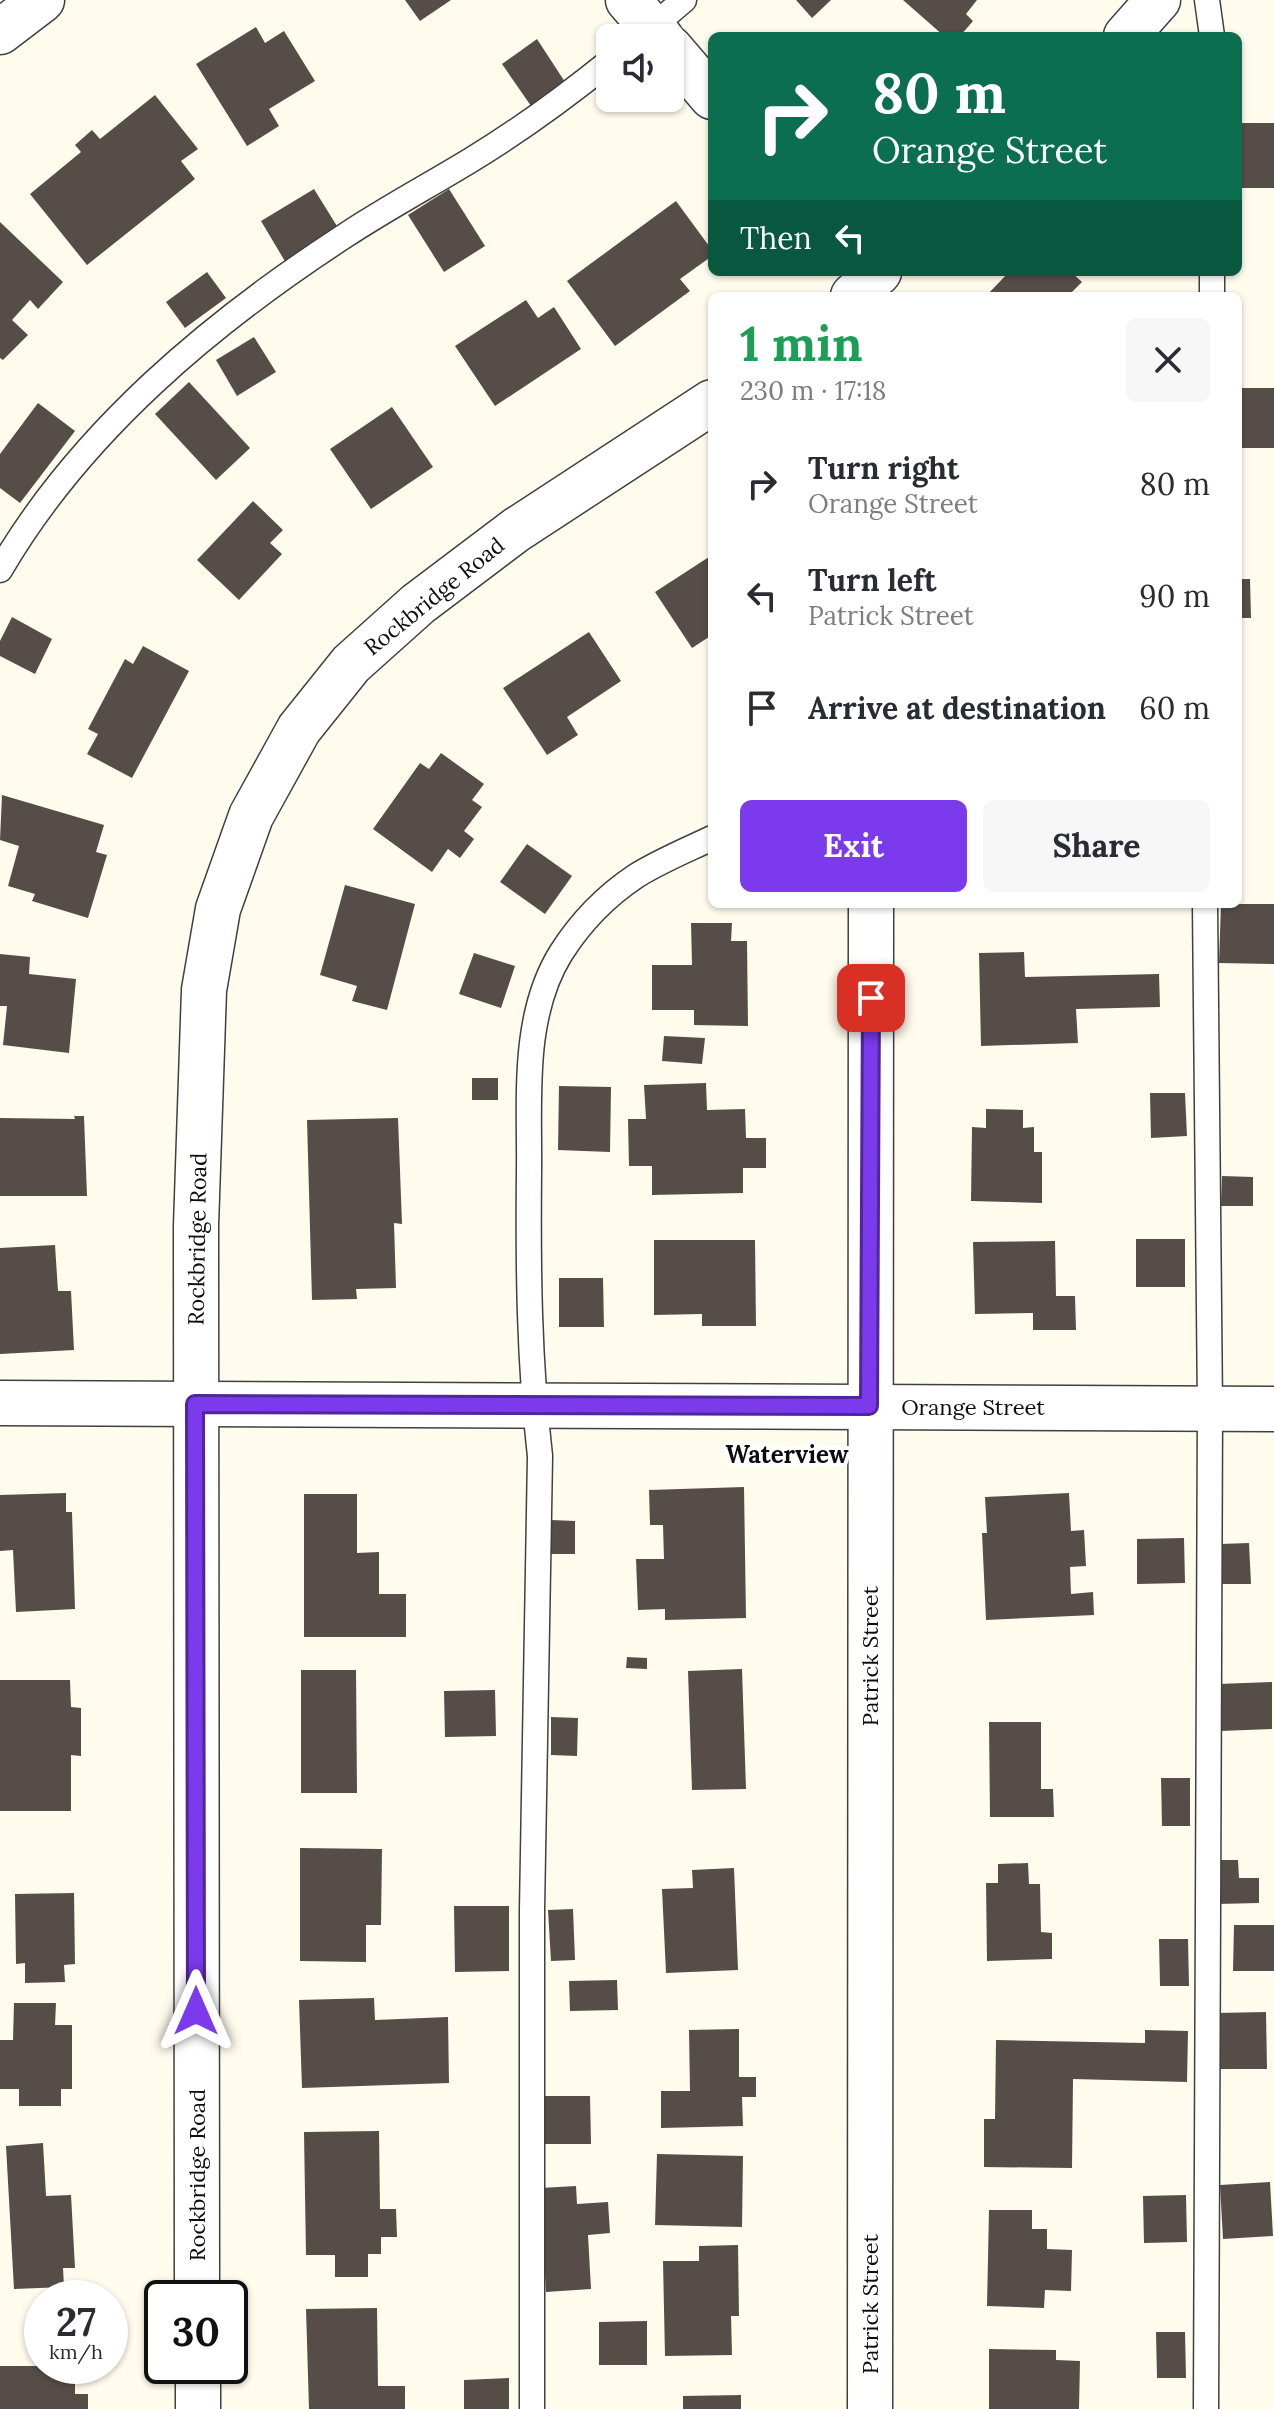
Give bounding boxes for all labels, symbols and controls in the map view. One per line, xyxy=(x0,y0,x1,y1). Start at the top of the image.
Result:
map controls xyxy=(596,24,684,112)
button: sound xyxy=(596,24,684,112)
text: 80 m xyxy=(872,57,1006,128)
icon: right xyxy=(740,64,844,168)
text: Orange Street xyxy=(872,127,1107,173)
icon: left xyxy=(828,216,872,260)
text: Then xyxy=(740,219,812,257)
text: 1 min xyxy=(740,313,863,374)
button: close xyxy=(1126,318,1210,402)
text: 230 m · 17:18 xyxy=(740,374,886,407)
text: Turn right xyxy=(808,449,959,487)
icon: right xyxy=(740,462,784,506)
text: 80 m xyxy=(1140,465,1210,503)
text: Orange Street xyxy=(808,487,978,520)
street label: Rockbridge Road xyxy=(358,531,510,661)
text: Turn left xyxy=(808,561,936,599)
icon: left xyxy=(740,574,784,618)
text: 90 m xyxy=(1139,577,1210,615)
text: Patrick Street xyxy=(808,599,974,632)
icon: arrive xyxy=(740,686,784,730)
text: Arrive at destination xyxy=(808,689,1106,727)
text: 60 m xyxy=(1139,689,1210,727)
button: Exit xyxy=(740,800,967,892)
button: Share xyxy=(983,800,1210,892)
pin xyxy=(837,964,905,1032)
icon: arrive xyxy=(849,976,893,1020)
street label: Rockbridge Road xyxy=(181,1153,213,1325)
street label: Orange Street xyxy=(901,1393,1045,1421)
district label: Waterview xyxy=(726,1439,849,1470)
street label: Patrick Street xyxy=(856,1585,884,1726)
position arrow xyxy=(154,1969,238,2053)
street label: Rockbridge Road xyxy=(183,2089,211,2261)
street label: Patrick Street xyxy=(856,2233,884,2374)
speed limit sign: 30 xyxy=(144,2280,248,2384)
text: 27 xyxy=(56,2296,96,2347)
text: km/h xyxy=(49,2339,103,2364)

